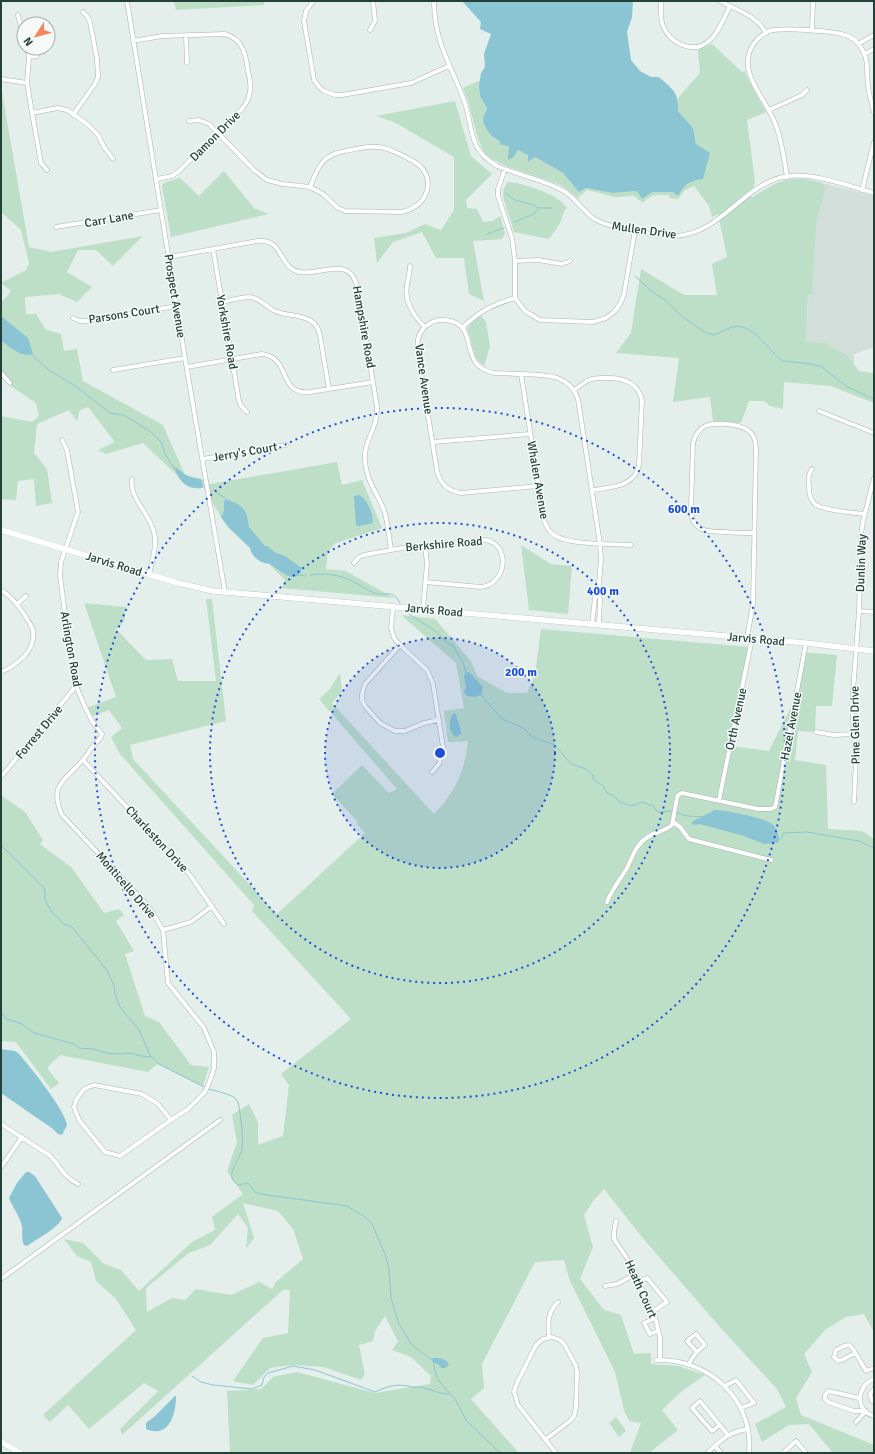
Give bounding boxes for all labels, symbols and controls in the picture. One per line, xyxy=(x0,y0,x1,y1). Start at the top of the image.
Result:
north arrow xyxy=(16,16,56,56)
text: N xyxy=(21,35,36,49)
street label: Damon Drive xyxy=(187,108,244,165)
street label: Carr Lane xyxy=(83,208,135,231)
street label: Mullen Drive xyxy=(611,219,677,242)
street label: Prospect Avenue xyxy=(160,253,189,339)
street label: Hampshire Road xyxy=(349,285,378,370)
street label: Yorkshire Road xyxy=(213,294,240,371)
street label: Parsons Court xyxy=(87,301,161,328)
street label: Vance Avenue xyxy=(411,343,436,415)
street label: Jerry's Court xyxy=(212,439,279,466)
street label: Whalen Avenue xyxy=(523,440,552,520)
text: 600 m xyxy=(668,502,700,517)
street label: Dunlin Way xyxy=(853,533,870,592)
street label: Berkshire Road xyxy=(405,534,483,555)
street label: Jarvis Road xyxy=(84,549,144,580)
text: 400 m xyxy=(587,584,619,599)
street label: Jarvis Road xyxy=(404,600,464,620)
street label: Arlington Road xyxy=(56,610,85,688)
street label: Jarvis Road xyxy=(726,629,786,649)
text: 200 m xyxy=(505,665,537,680)
street label: Orth Avenue xyxy=(723,686,750,752)
street label: Pine Glen Drive xyxy=(847,686,864,764)
street label: Hazel Avenue xyxy=(778,691,805,761)
street label: Forrest Drive xyxy=(13,702,66,762)
centre of rings xyxy=(433,746,447,760)
street label: Charleston Drive xyxy=(122,803,191,876)
street label: Monticello Drive xyxy=(92,849,159,922)
street label: Heath Court xyxy=(621,1258,660,1321)

